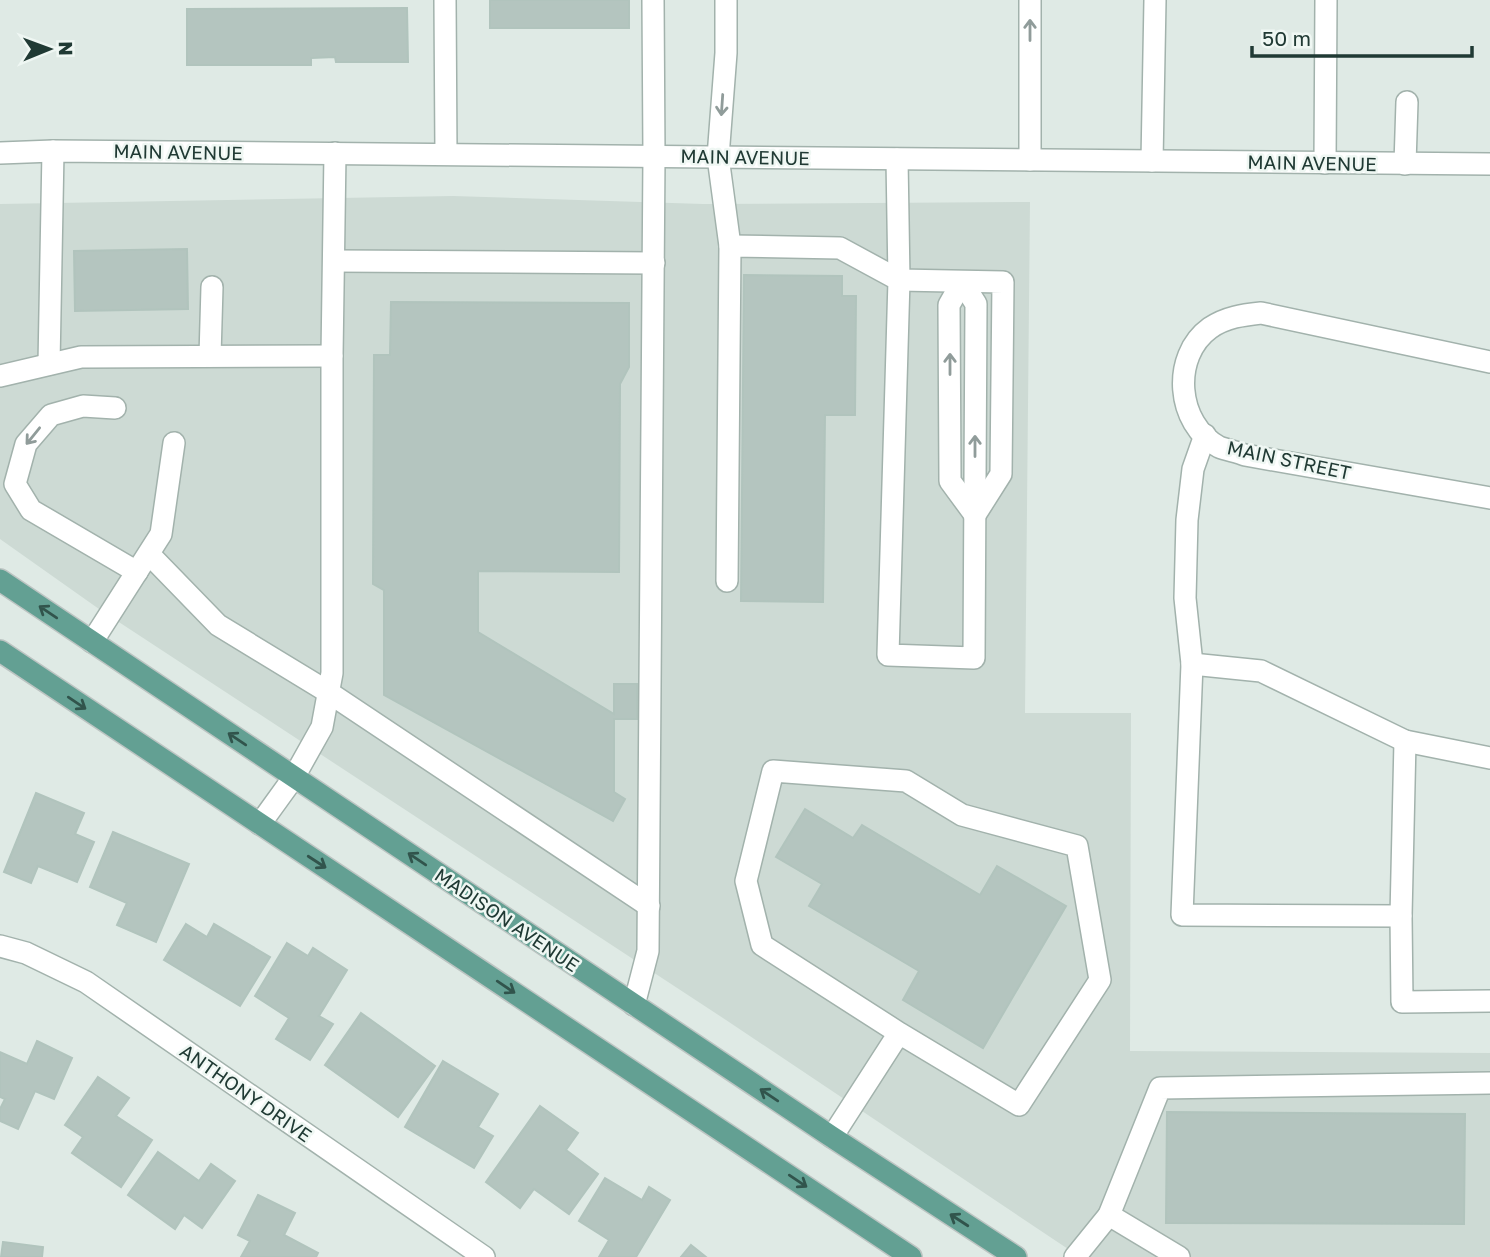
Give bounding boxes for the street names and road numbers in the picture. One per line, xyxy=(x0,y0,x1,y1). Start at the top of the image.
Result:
street label: MAIN AVENUE xyxy=(113,139,243,164)
street label: MAIN AVENUE xyxy=(680,144,810,169)
street label: MAIN AVENUE xyxy=(1247,150,1377,175)
street label: MAIN STREET xyxy=(1225,435,1353,484)
street label: MADISON AVENUE xyxy=(431,863,584,976)
street label: ANTHONY DRIVE xyxy=(176,1039,316,1147)

